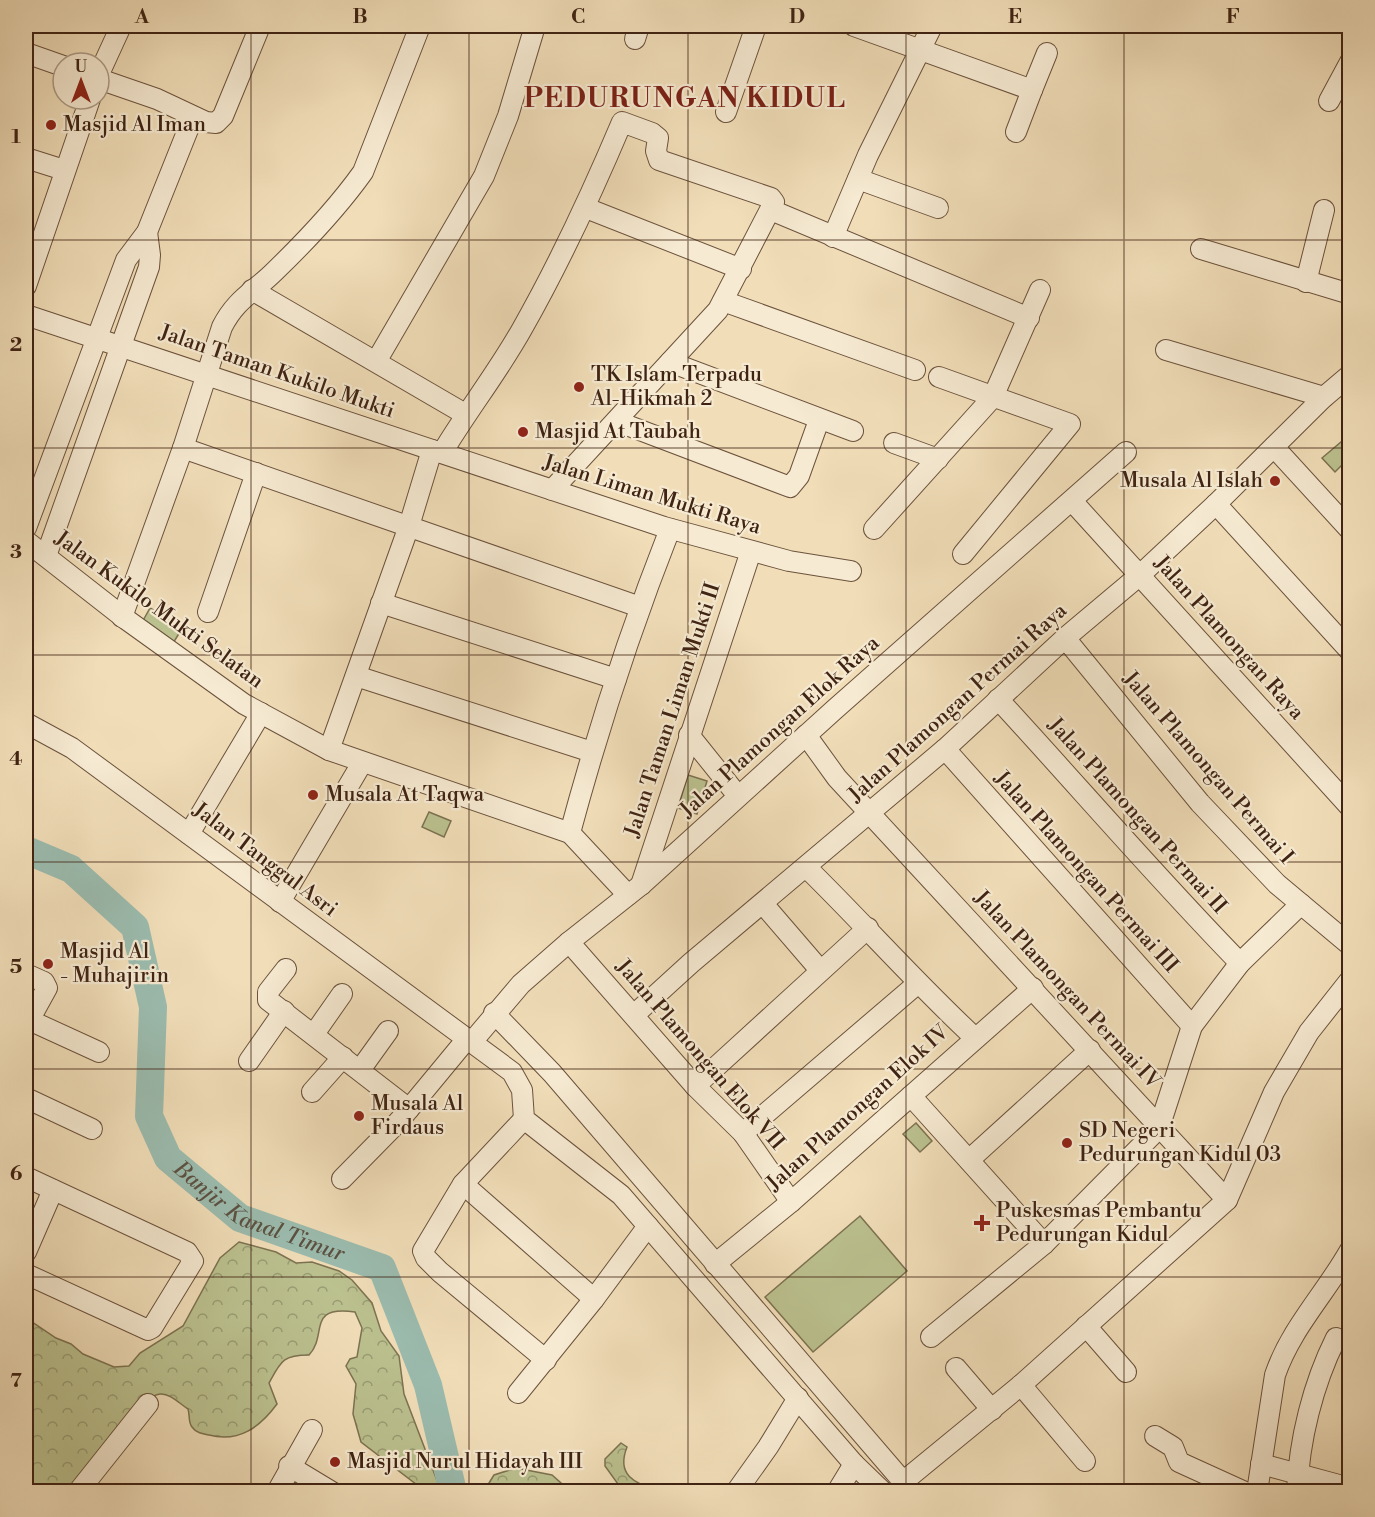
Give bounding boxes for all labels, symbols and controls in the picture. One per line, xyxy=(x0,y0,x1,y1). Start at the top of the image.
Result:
text: A xyxy=(134,5,150,30)
text: B xyxy=(352,5,368,30)
text: C xyxy=(571,5,585,30)
text: D xyxy=(789,5,805,30)
text: E xyxy=(1008,5,1022,30)
text: F xyxy=(1226,5,1240,30)
north arrow xyxy=(51,51,111,111)
text: U xyxy=(75,57,88,77)
district label: PEDURUNGAN KIDUL xyxy=(524,82,846,116)
place label: Masjid Al Iman xyxy=(63,112,206,138)
marker: Masjid Al Iman xyxy=(44,118,58,132)
text: 1 xyxy=(11,125,21,150)
street label: Jalan Taman Kukilo Mukti xyxy=(155,319,398,425)
text: 2 xyxy=(10,333,22,358)
place label: TK Islam Terpadu Al-Hikmah 2 xyxy=(590,362,762,412)
marker: TK Islam Terpadu Al-Hikmah 2 xyxy=(572,380,586,394)
place label: Masjid At Taubah xyxy=(535,419,701,445)
marker: Masjid At Taubah xyxy=(516,425,530,439)
street label: Jalan Liman Mukti Raya xyxy=(539,449,764,541)
place label: Musala Al Islah xyxy=(1120,468,1263,494)
marker: Musala Al Islah xyxy=(1268,474,1282,488)
street label: Jalan Kukilo Mukti Selatan xyxy=(49,525,269,695)
text: 3 xyxy=(10,540,22,565)
street label: Jalan Plamongan Raya xyxy=(1148,550,1310,726)
street label: Jalan Taman Liman Mukti II xyxy=(619,579,726,841)
street label: Jalan Plamongan Permai Raya xyxy=(843,598,1073,809)
street label: Jalan Plamongan Elok Raya xyxy=(674,630,885,824)
street label: Jalan Plamongan Permai I xyxy=(1117,666,1299,870)
street label: Jalan Plamongan Permai II xyxy=(1041,712,1232,919)
text: 4 xyxy=(9,747,23,772)
street label: Jalan Plamongan Permai III xyxy=(988,765,1184,978)
place label: Musala At Taqwa xyxy=(325,782,485,808)
marker: Musala At Taqwa xyxy=(306,788,320,802)
street label: Jalan Tanggul Asri xyxy=(187,797,342,923)
street label: Jalan Plamongan Permai IV xyxy=(968,885,1166,1095)
place label: Masjid Al - Muhajirin xyxy=(60,939,169,989)
street label: Jalan Plamongan Elok VII xyxy=(609,954,790,1156)
text: 5 xyxy=(10,955,22,980)
marker: Masjid Al - Muhajirin xyxy=(41,957,55,971)
street label: Jalan Plamongan Elok IV xyxy=(761,1019,955,1197)
place label: Musala Al Firdaus xyxy=(371,1091,463,1141)
marker: Musala Al Firdaus xyxy=(352,1109,366,1123)
place label: SD Negeri Pedurungan Kidul 03 xyxy=(1079,1118,1281,1168)
marker: SD Negeri Pedurungan Kidul 03 xyxy=(1060,1136,1074,1150)
water label: Banjir Kanal Timur xyxy=(167,1154,349,1268)
text: 6 xyxy=(10,1162,23,1187)
place label: Puskesmas Pembantu Pedurungan Kidul xyxy=(996,1198,1201,1248)
marker: Puskesmas Pembantu Pedurungan Kidul xyxy=(973,1214,991,1232)
text: 7 xyxy=(10,1369,22,1394)
place label: Masjid Nurul Hidayah III xyxy=(347,1449,583,1475)
marker: Masjid Nurul Hidayah III xyxy=(328,1455,342,1469)

